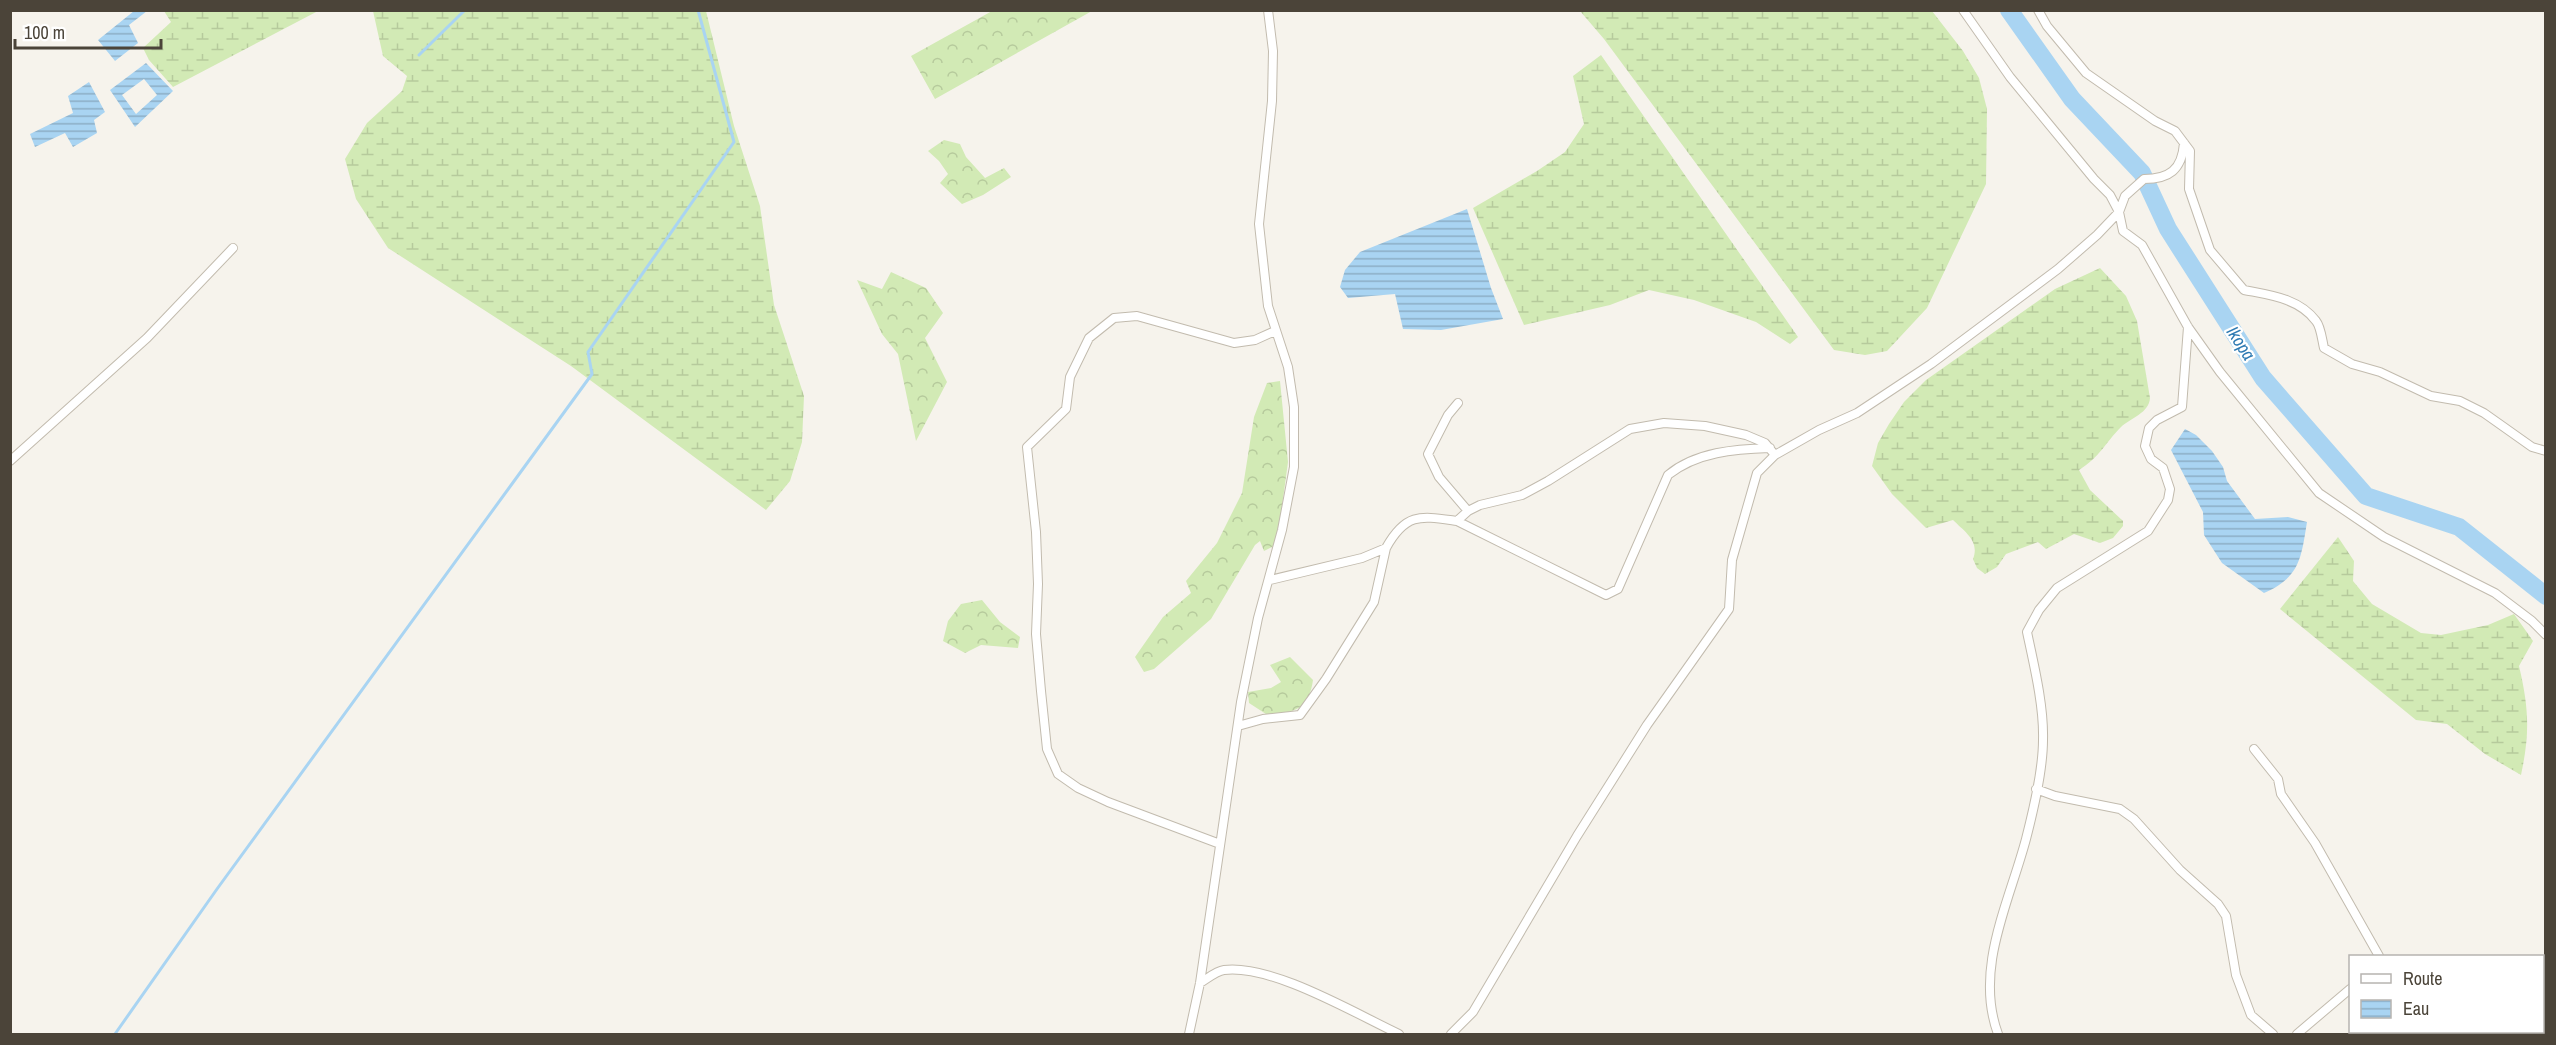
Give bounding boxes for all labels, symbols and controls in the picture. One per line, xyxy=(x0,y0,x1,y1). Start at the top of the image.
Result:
scale bar xyxy=(15,12,160,50)
text: 100 m xyxy=(24,20,65,45)
water label: Ikopa xyxy=(2221,321,2261,365)
legend xyxy=(2349,955,2544,1033)
text: Route xyxy=(2403,966,2442,991)
text: Eau xyxy=(2403,996,2429,1021)

